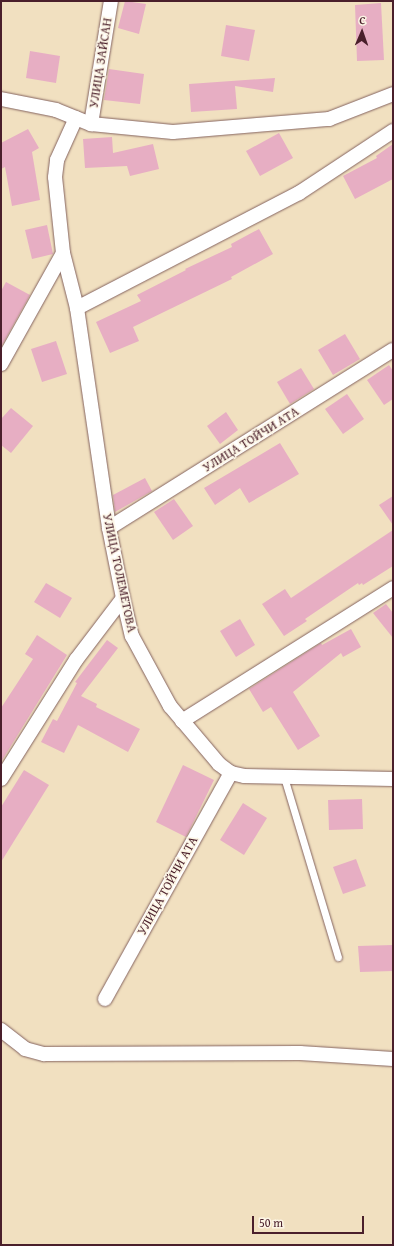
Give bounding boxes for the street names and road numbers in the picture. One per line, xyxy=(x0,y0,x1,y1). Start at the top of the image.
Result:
street label: УЛИЦА ЗАЙСАН xyxy=(86,17,116,109)
street label: УЛИЦА ТОЙЧИ АТА xyxy=(200,404,302,476)
street label: УЛИЦА ТОЛЕМЕТОВА xyxy=(99,512,139,634)
street label: УЛИЦА ТОЙЧИ АТА xyxy=(134,834,202,938)

